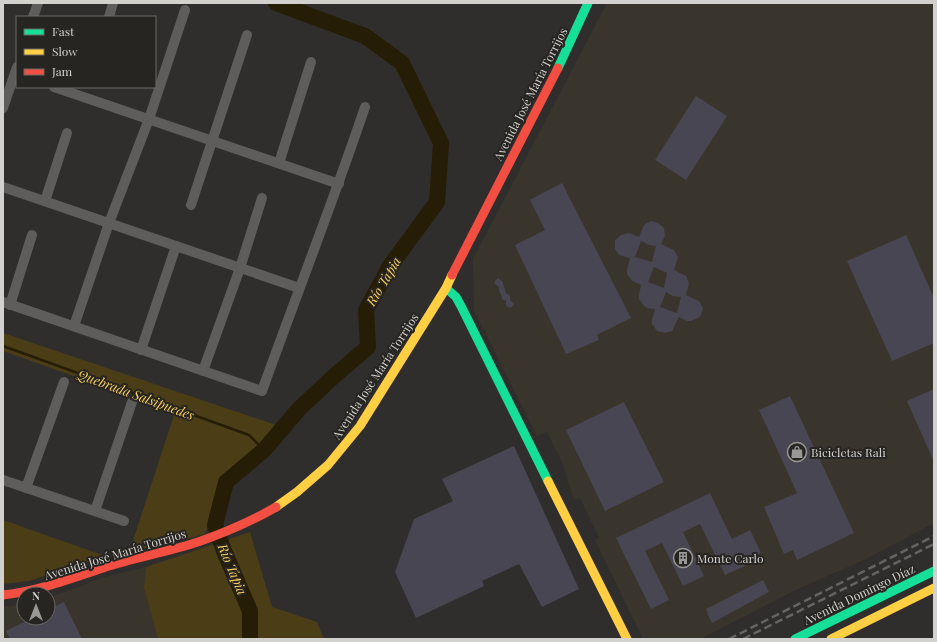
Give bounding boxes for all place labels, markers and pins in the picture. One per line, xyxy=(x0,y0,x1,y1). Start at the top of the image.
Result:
shop icon: Bicicletas Rali xyxy=(786,441,808,463)
place label: Bicicletas Rali xyxy=(811,444,886,460)
building icon: Monte Carlo xyxy=(672,547,694,569)
place label: Monte Carlo xyxy=(697,550,764,566)

